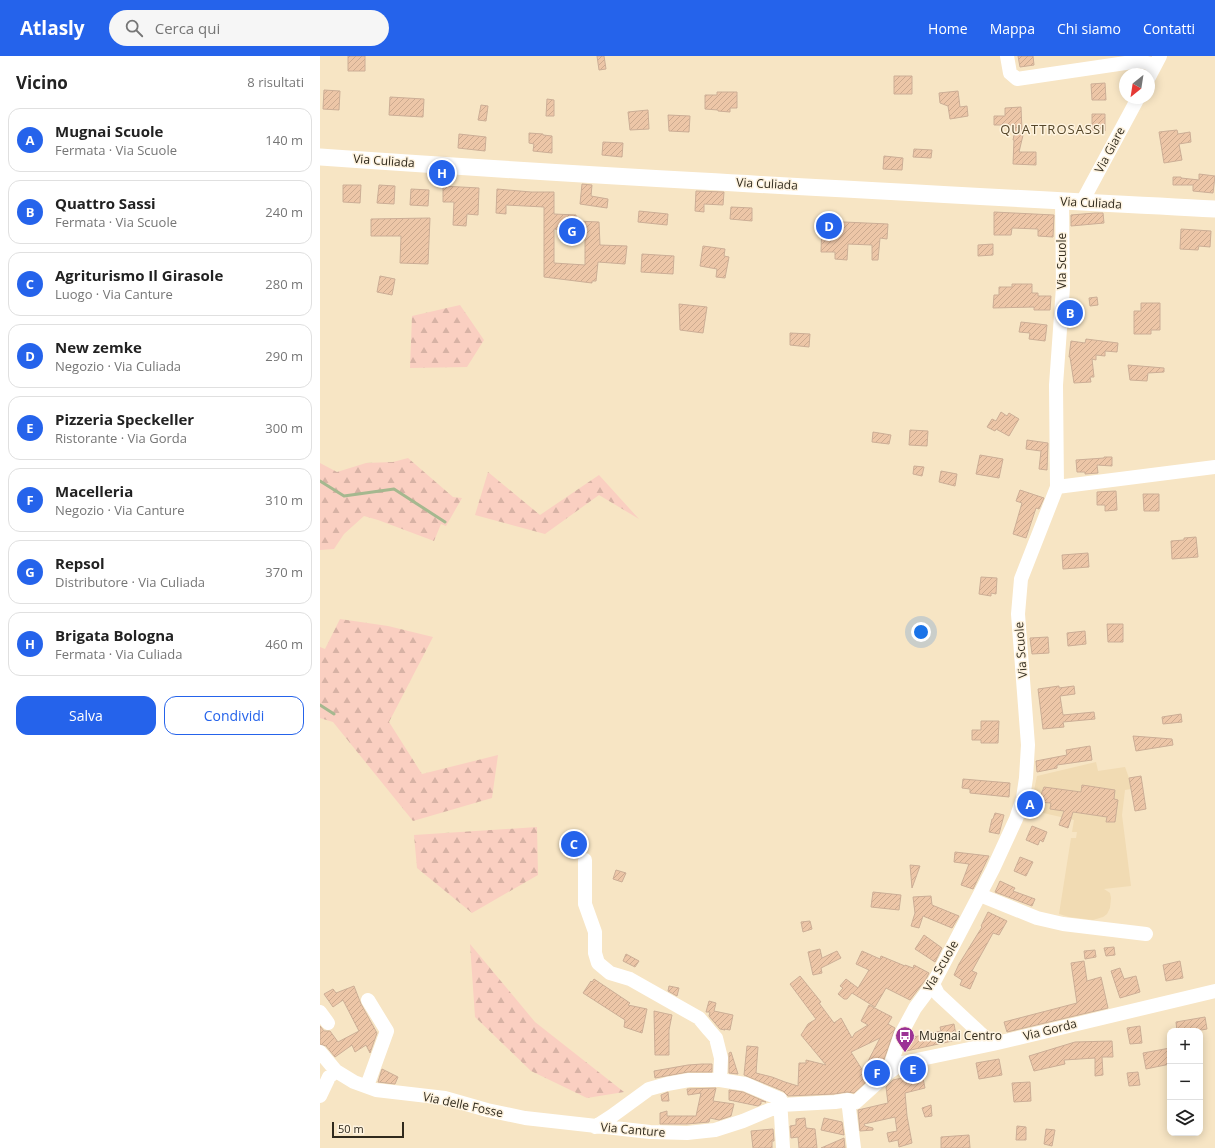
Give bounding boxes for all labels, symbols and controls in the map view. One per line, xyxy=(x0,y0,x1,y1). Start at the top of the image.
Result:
search box xyxy=(109,10,389,46)
text: Atlasly xyxy=(20,15,85,41)
icon: search xyxy=(123,17,145,39)
text: Cerca qui xyxy=(155,18,220,38)
text: Home xyxy=(928,19,968,38)
text: Mappa xyxy=(990,19,1035,38)
text: Chi siamo xyxy=(1057,19,1121,38)
text: Contatti xyxy=(1143,19,1195,38)
north arrow xyxy=(1119,68,1155,104)
text: Vicino xyxy=(16,71,68,94)
text: 8 risultati xyxy=(247,73,304,91)
district label: QUATTROSASSI xyxy=(1000,120,1106,138)
text: Mugnai Scuole xyxy=(55,121,163,141)
street label: Via Giare xyxy=(1090,123,1129,176)
text: A xyxy=(26,131,34,149)
text: 140 m xyxy=(265,131,303,149)
text: Fermata · Via Scuole xyxy=(55,141,177,159)
street label: Via Culiada xyxy=(353,150,415,171)
pin: H xyxy=(429,158,455,188)
street label: Via Culiada xyxy=(736,173,798,194)
street label: Via Culiada xyxy=(1060,192,1122,213)
text: Quattro Sassi xyxy=(55,193,156,213)
text: B xyxy=(26,203,34,221)
text: 240 m xyxy=(265,203,303,221)
pin: D xyxy=(816,211,842,241)
text: Fermata · Via Scuole xyxy=(55,213,177,231)
pin: G xyxy=(559,216,585,246)
street label: Via Scuole xyxy=(1053,232,1070,289)
text: Agriturismo Il Girasole xyxy=(55,265,223,285)
text: C xyxy=(26,275,34,293)
text: 280 m xyxy=(265,275,303,293)
text: Luogo · Via Canture xyxy=(55,285,173,303)
pin: B xyxy=(1057,298,1083,328)
text: New zemke xyxy=(55,337,142,357)
text: D xyxy=(25,347,35,365)
text: 290 m xyxy=(265,347,303,365)
text: Negozio · Via Culiada xyxy=(55,357,181,375)
text: Pizzeria Speckeller xyxy=(55,409,194,429)
text: E xyxy=(26,419,34,437)
text: 300 m xyxy=(265,419,303,437)
text: Ristorante · Via Gorda xyxy=(55,429,187,447)
text: Macelleria xyxy=(55,481,133,501)
text: F xyxy=(26,491,34,509)
text: 310 m xyxy=(265,491,303,509)
text: Negozio · Via Canture xyxy=(55,501,185,519)
text: Repsol xyxy=(55,553,105,573)
text: G xyxy=(25,563,35,581)
text: 370 m xyxy=(265,563,303,581)
text: Distributore · Via Culiada xyxy=(55,573,205,591)
street label: Via Scuole xyxy=(1010,621,1031,679)
your location xyxy=(911,622,931,642)
text: Brigata Bologna xyxy=(55,625,174,645)
text: H xyxy=(25,635,35,653)
text: 460 m xyxy=(265,635,303,653)
text: Fermata · Via Culiada xyxy=(55,645,182,663)
button: Salva xyxy=(16,696,156,735)
button: Condividi xyxy=(164,696,304,735)
pin: A xyxy=(1017,789,1043,819)
pin: C xyxy=(561,829,587,859)
street label: Via Scuole xyxy=(919,937,962,995)
street label: Via Gorda xyxy=(1021,1015,1079,1044)
bus stop icon: Mugnai Centro xyxy=(894,1025,916,1053)
place label: Mugnai Centro xyxy=(919,1027,1002,1044)
map controls xyxy=(1167,1028,1203,1136)
button: + xyxy=(1167,1028,1203,1064)
pin: E xyxy=(900,1054,926,1084)
pin: F xyxy=(864,1058,890,1088)
button: − xyxy=(1167,1064,1203,1100)
street label: Via delle Fosse xyxy=(421,1088,505,1121)
button: layers xyxy=(1167,1100,1203,1136)
street label: Via Canture xyxy=(600,1118,666,1141)
scale bar xyxy=(332,1120,404,1139)
text: 50 m xyxy=(338,1121,364,1136)

